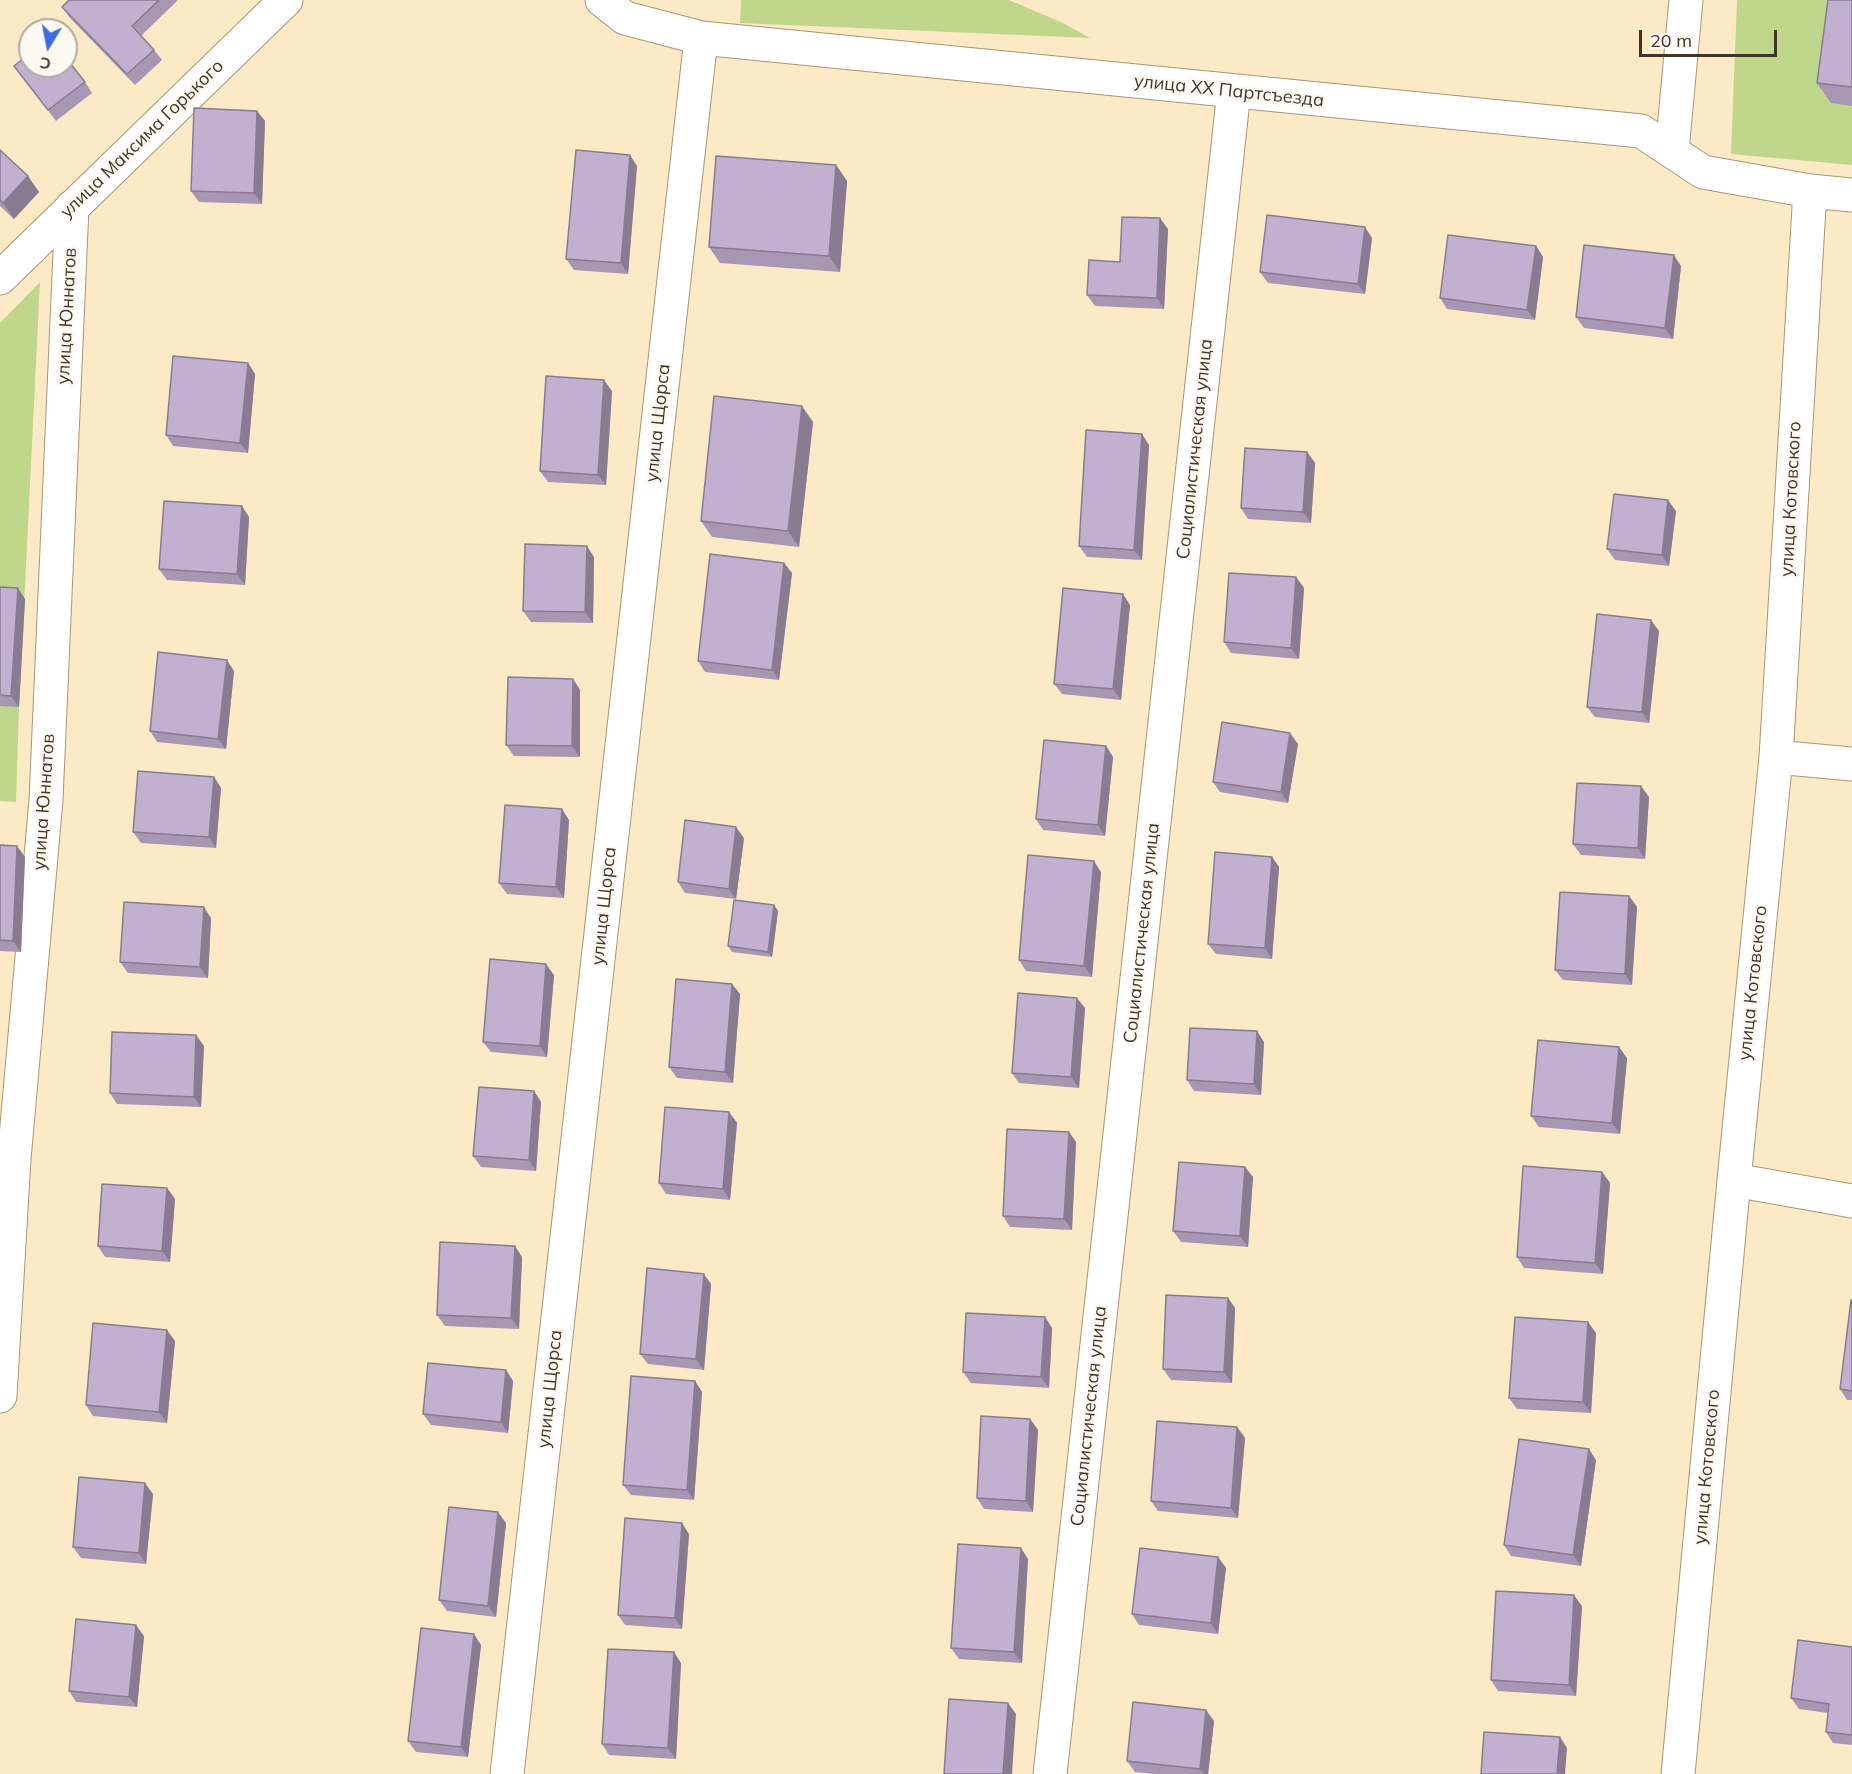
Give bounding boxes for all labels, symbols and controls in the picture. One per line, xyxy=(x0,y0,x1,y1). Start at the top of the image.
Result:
north arrow xyxy=(18,18,78,78)
scale bar xyxy=(1642,18,1780,56)
text: 20 m xyxy=(1650,29,1692,52)
text: С xyxy=(38,53,52,75)
street label: улица Максима Горького xyxy=(56,55,228,223)
street label: улица XX Партсъезда xyxy=(1133,70,1325,112)
street label: улица Юннатов xyxy=(53,247,81,385)
street label: Социалистическая улица xyxy=(1173,338,1217,560)
street label: улица Щорса xyxy=(641,363,675,483)
street label: улица Котовского xyxy=(1776,421,1806,577)
street label: улица Юннатов xyxy=(28,733,60,871)
street label: Социалистическая улица xyxy=(1120,822,1164,1044)
street label: улица Щорса xyxy=(587,846,621,966)
street label: улица Котовского xyxy=(1734,904,1772,1062)
street label: Социалистическая улица xyxy=(1067,1305,1111,1527)
street label: улица Щорса xyxy=(533,1329,567,1449)
street label: улица Котовского xyxy=(1689,1389,1725,1545)

